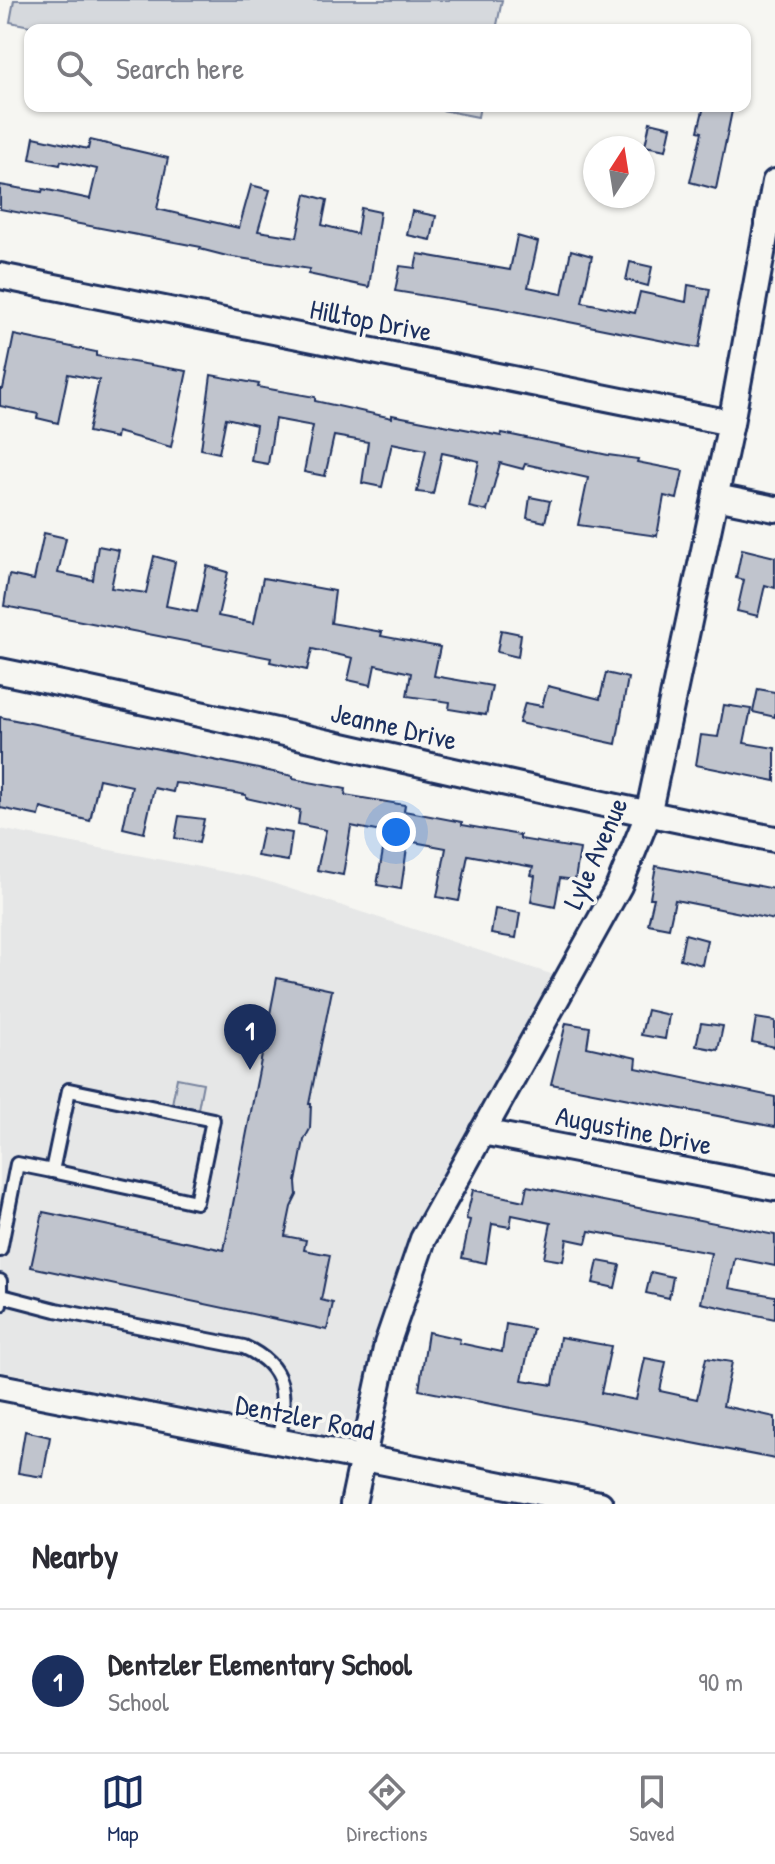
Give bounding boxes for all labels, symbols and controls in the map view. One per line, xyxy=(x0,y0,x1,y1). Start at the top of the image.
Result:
search box xyxy=(24,24,751,112)
icon: search xyxy=(52,46,96,90)
text: Search here xyxy=(116,48,244,88)
north arrow xyxy=(583,136,655,208)
street label: Hilltop Drive xyxy=(307,290,435,350)
street label: Jeanne Drive xyxy=(327,693,461,759)
street label: Lyle Avenue xyxy=(554,791,636,915)
your location xyxy=(376,812,416,852)
pin: 1 xyxy=(224,1004,276,1070)
street label: Augustine Drive xyxy=(553,1096,715,1164)
street label: Dentzler Road xyxy=(232,1385,378,1449)
text: Nearby xyxy=(32,1533,118,1579)
text: Dentzler Elementary School xyxy=(108,1644,412,1684)
text: 1 xyxy=(53,1664,63,1699)
text: 90 m xyxy=(698,1664,743,1699)
text: School xyxy=(108,1684,169,1719)
tab: Map xyxy=(101,1770,145,1848)
tab: Directions xyxy=(347,1770,428,1848)
tab: Saved xyxy=(629,1770,674,1848)

